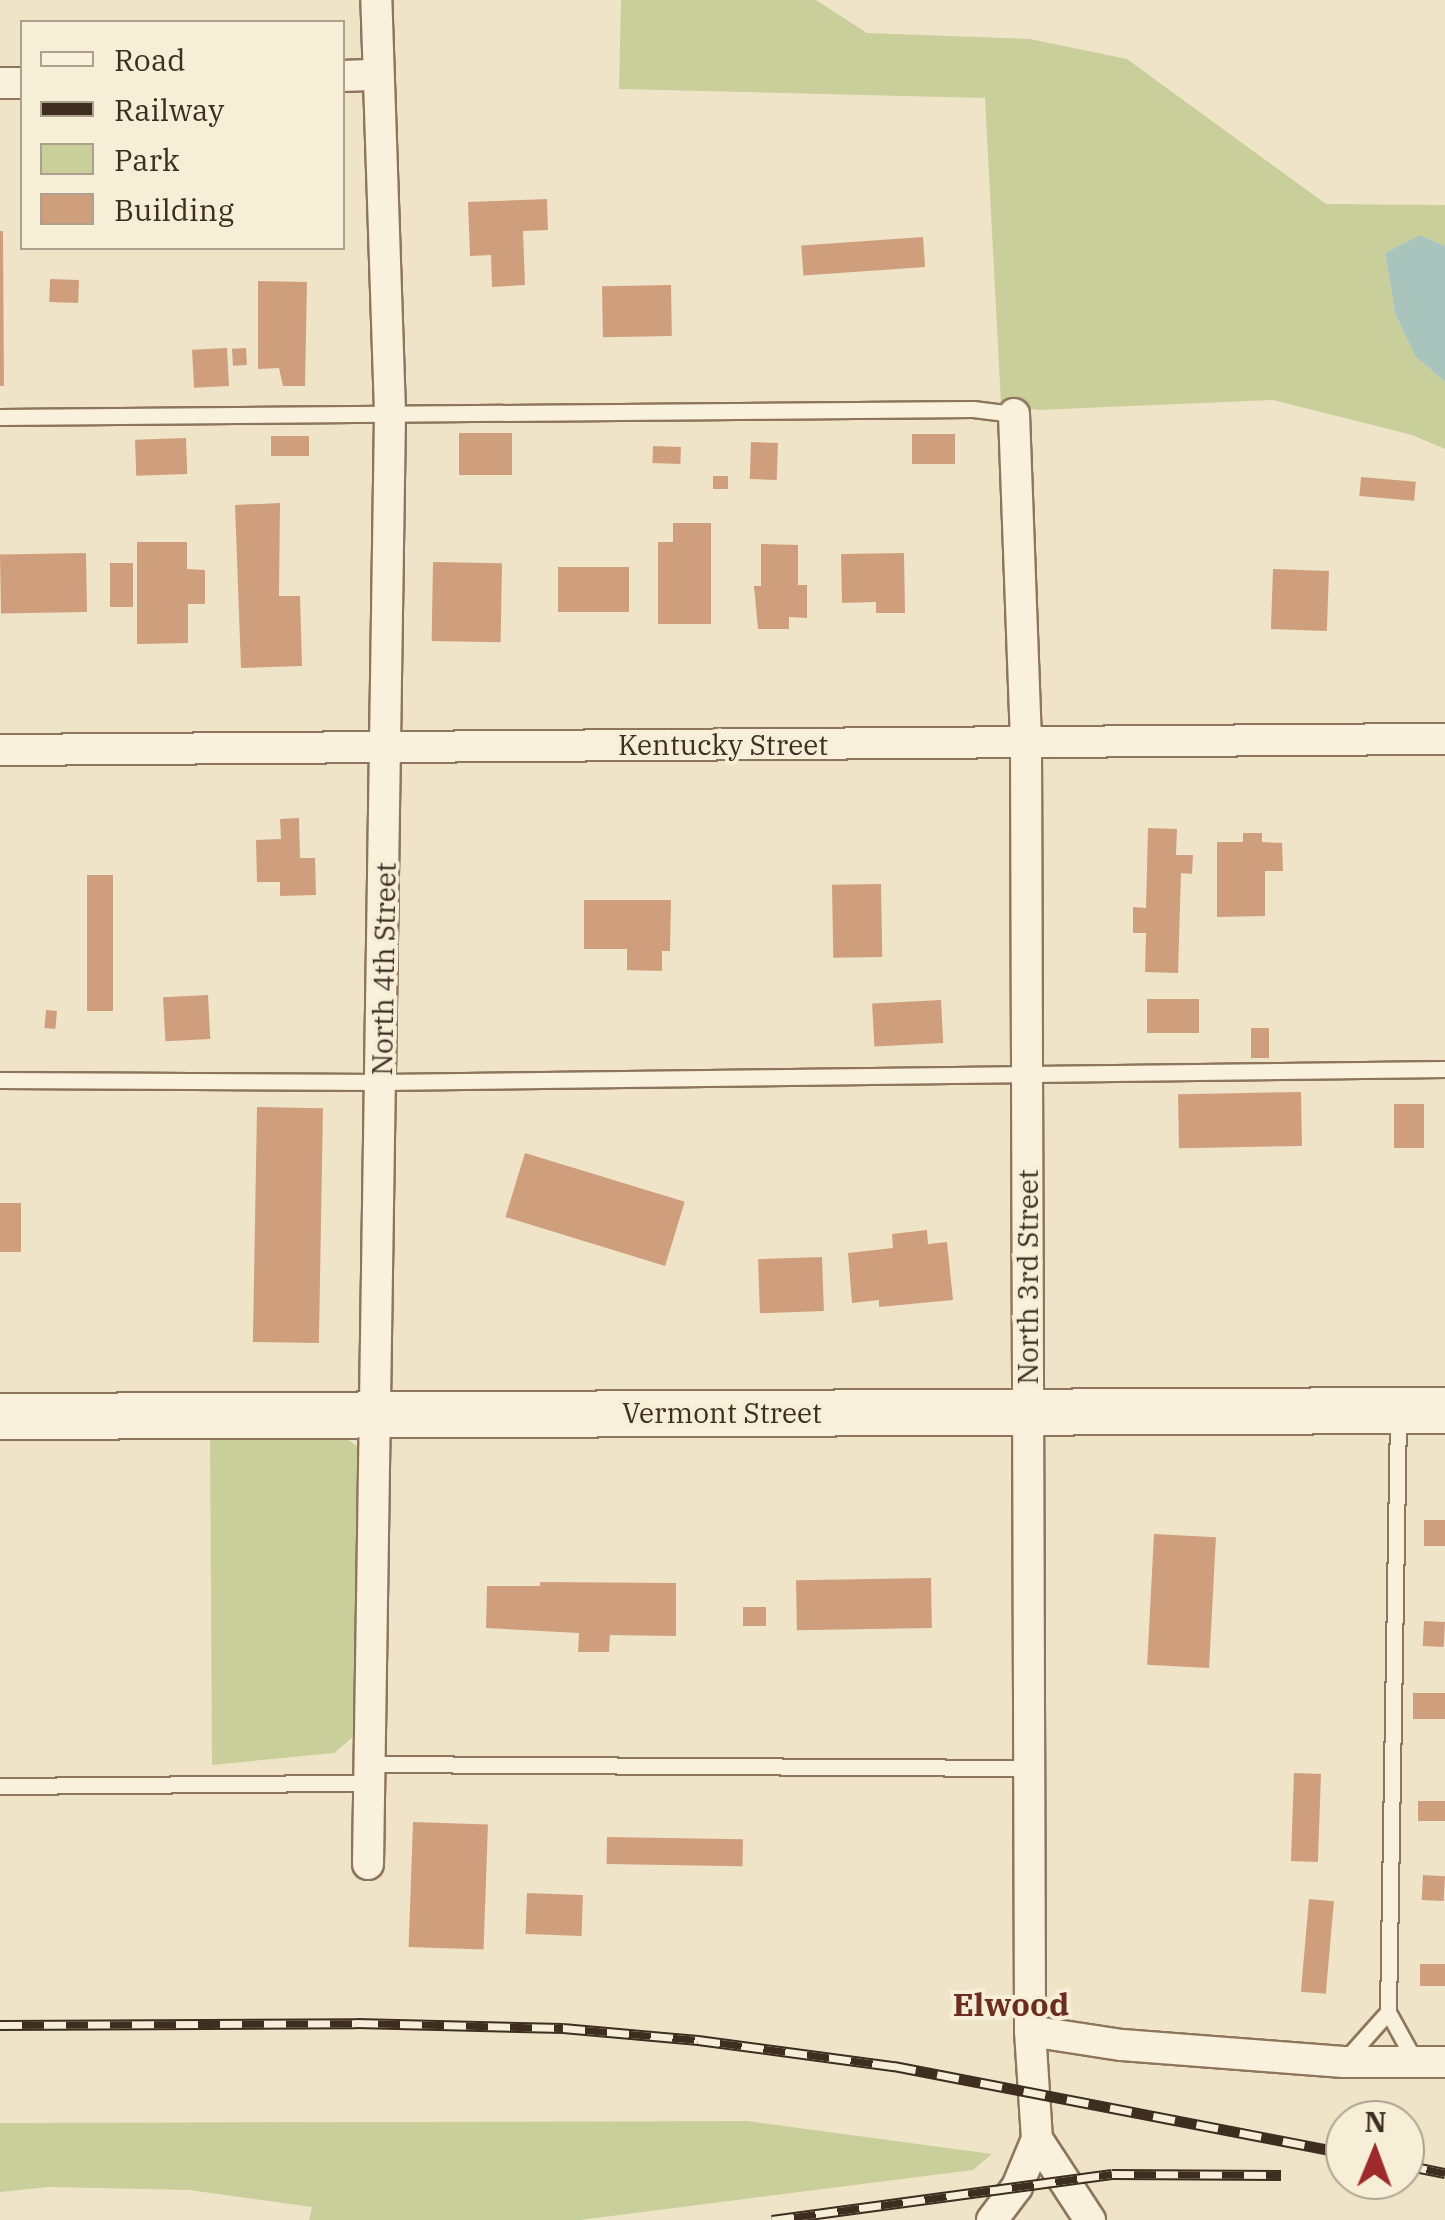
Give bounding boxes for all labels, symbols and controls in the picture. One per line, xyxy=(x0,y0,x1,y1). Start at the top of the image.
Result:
legend xyxy=(20,20,345,250)
text: Road xyxy=(114,40,186,79)
text: Railway xyxy=(114,90,224,129)
text: Park xyxy=(114,140,180,179)
text: Building xyxy=(114,190,234,229)
street label: Kentucky Street xyxy=(618,728,828,762)
street label: North 4th Street xyxy=(365,862,403,1076)
street label: North 3rd Street xyxy=(1011,1169,1045,1385)
street label: Vermont Street xyxy=(622,1396,822,1430)
district label: Elwood xyxy=(953,1985,1069,2023)
north arrow xyxy=(1325,2100,1425,2200)
text: N xyxy=(1364,2103,1387,2140)

